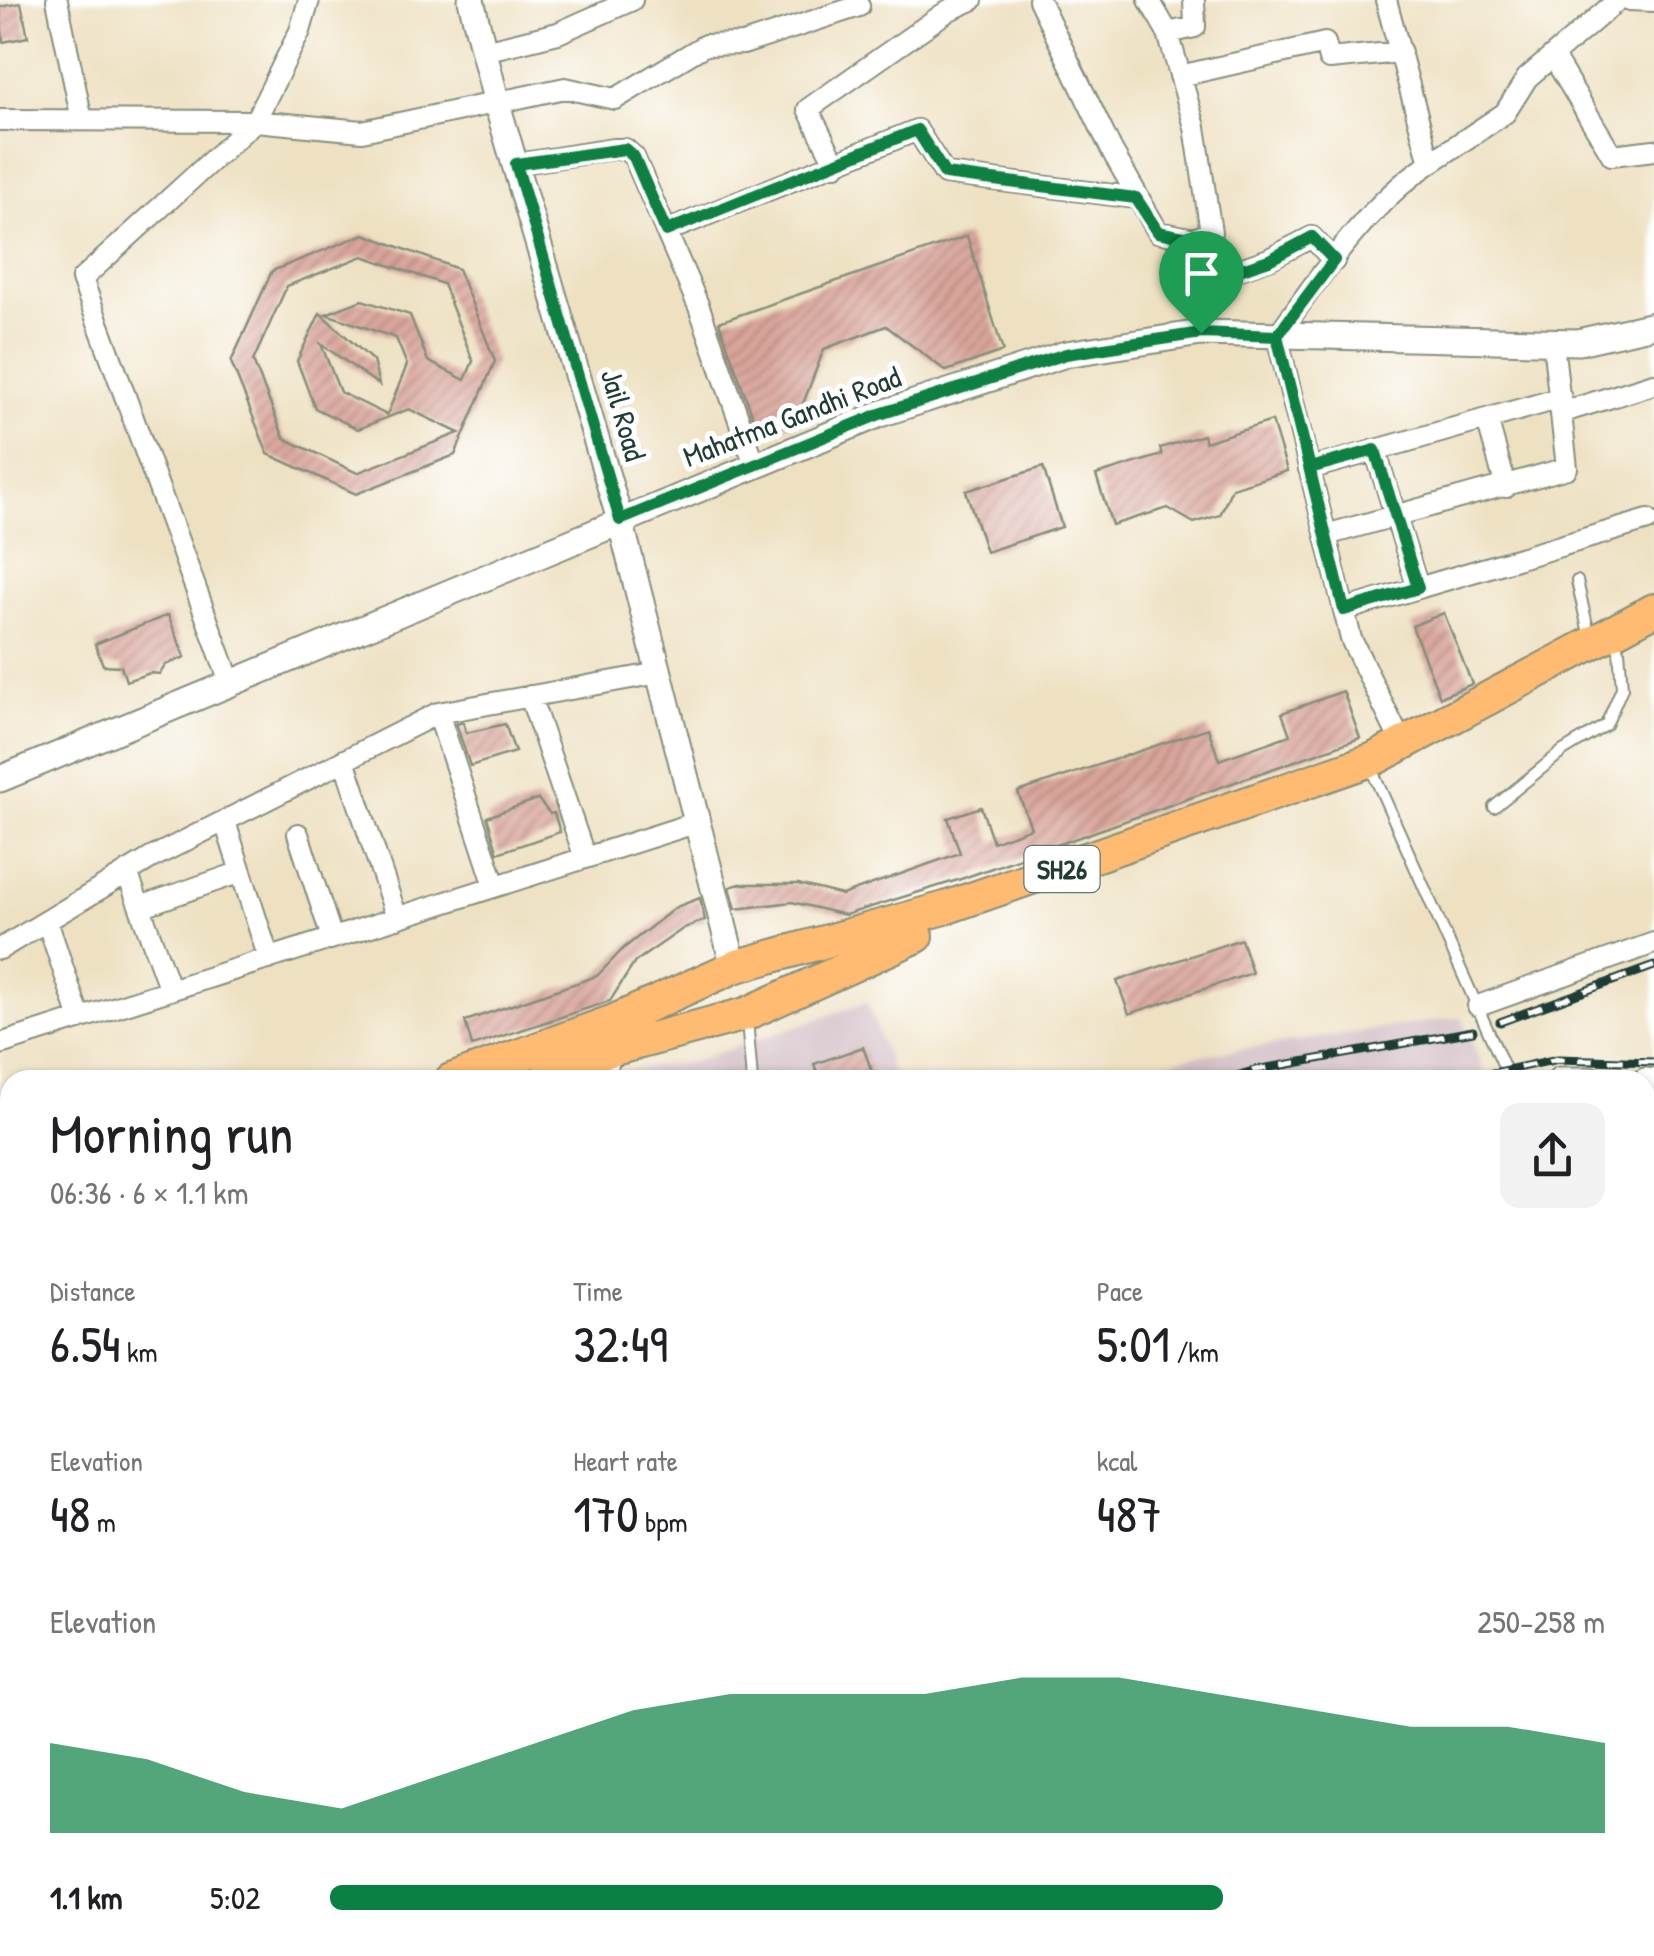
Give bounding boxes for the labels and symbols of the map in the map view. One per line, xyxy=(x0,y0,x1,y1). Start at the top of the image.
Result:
pin xyxy=(1159,231,1244,334)
street label: Mahatma Gandhi Road xyxy=(677,356,907,476)
street label: Jail Road xyxy=(592,364,656,466)
road number: SH26 xyxy=(1024,846,1100,892)

